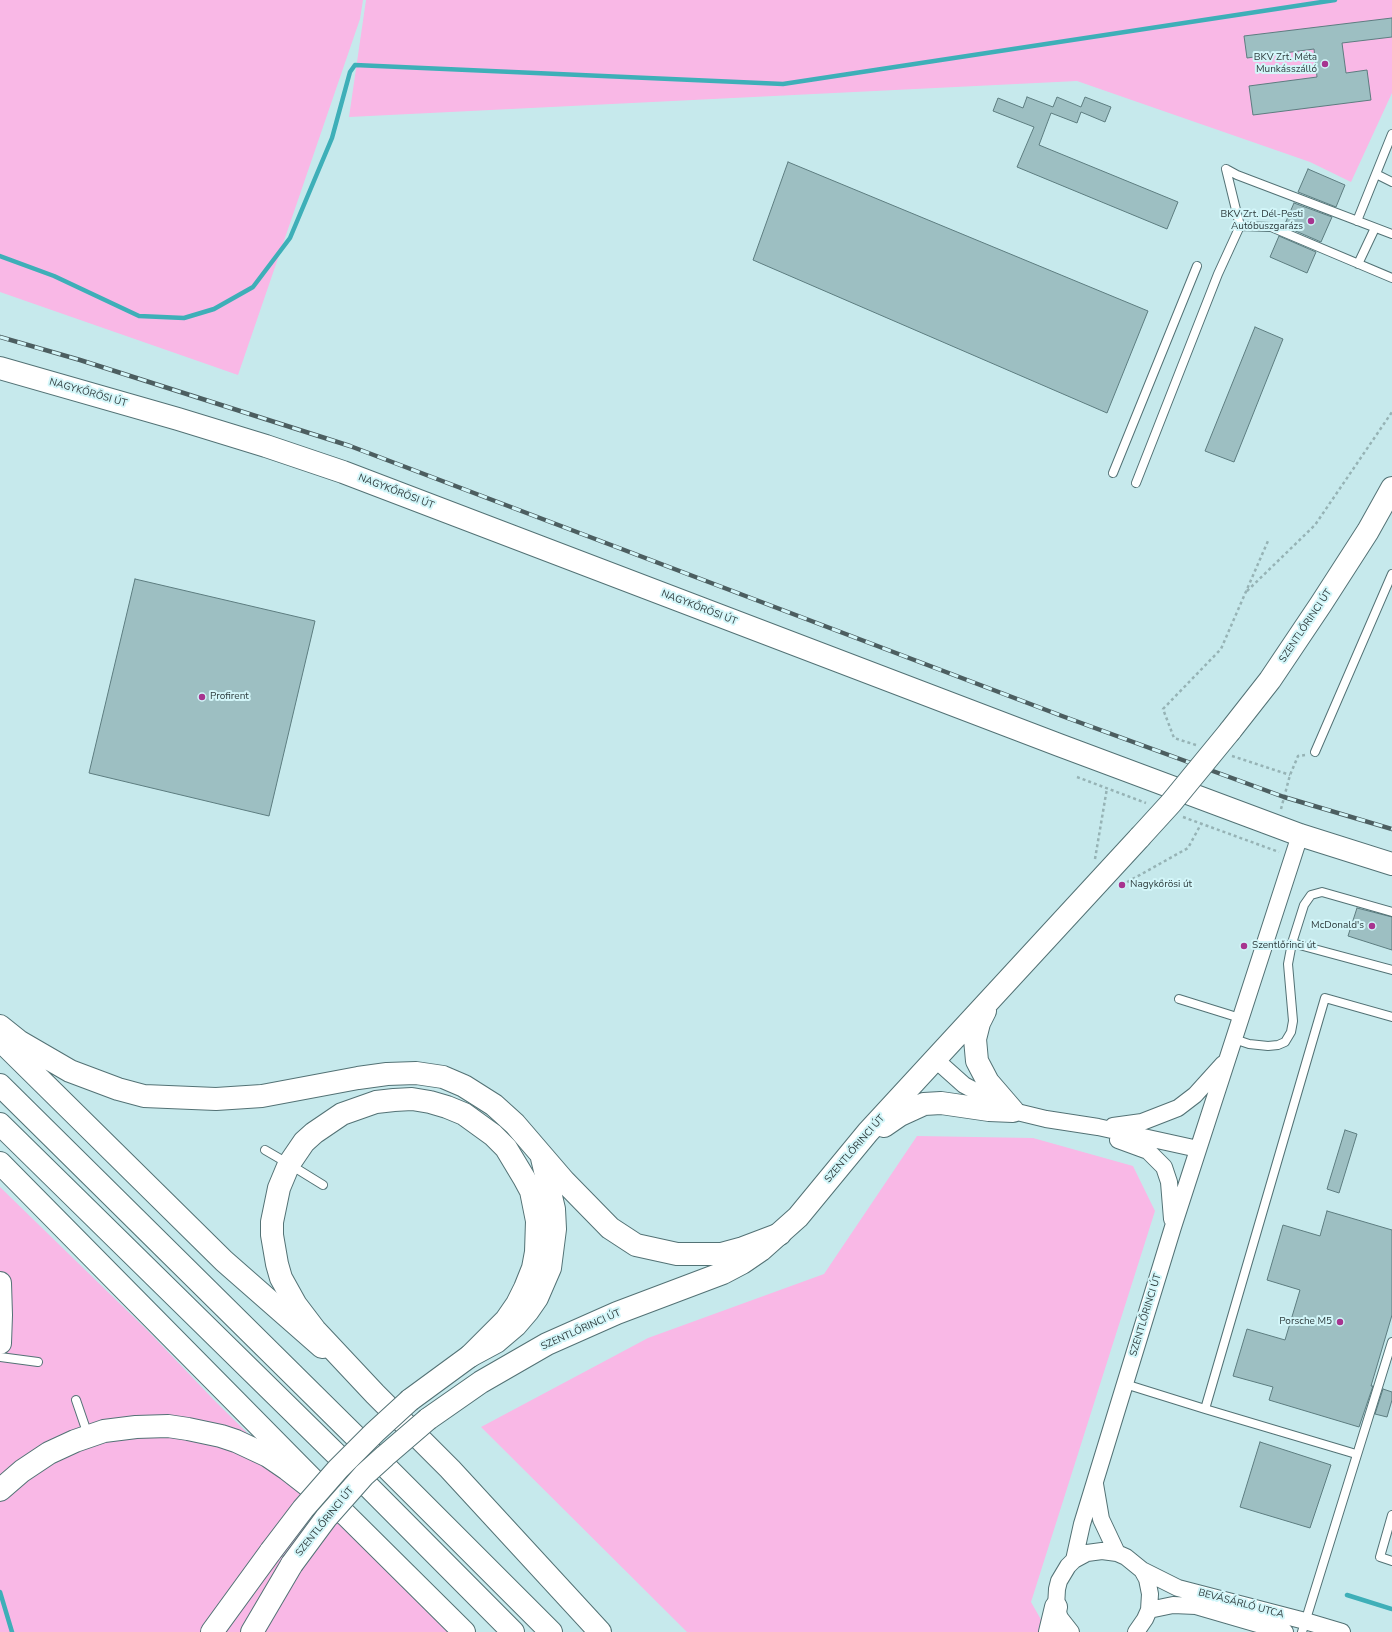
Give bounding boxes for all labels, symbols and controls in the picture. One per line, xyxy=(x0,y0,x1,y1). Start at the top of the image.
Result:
place label: BKV Zrt. Méta Munkásszálló xyxy=(1254,52,1317,76)
marker: BKV Zrt. Méta Munkásszálló xyxy=(1320,59,1330,69)
place label: BKV Zrt. Dél-Pesti Autóbuszgarázs xyxy=(1221,209,1303,232)
marker: BKV Zrt. Dél-Pesti Autóbuszgarázs xyxy=(1306,216,1316,226)
street label: NAGYKŐRÖSI ÚT xyxy=(48,376,128,410)
street label: NAGYKŐRÖSI ÚT xyxy=(356,472,436,512)
street label: SZENTLŐRINCI ÚT xyxy=(1277,587,1335,665)
street label: NAGYKŐRÖSI ÚT xyxy=(659,588,739,628)
place label: Profirent xyxy=(210,691,249,703)
marker: Profirent xyxy=(197,692,207,702)
place label: Nagykőrösi út xyxy=(1130,879,1192,891)
marker: Nagykőrösi út xyxy=(1117,880,1127,890)
place label: McDonald's xyxy=(1311,920,1364,932)
marker: McDonald's xyxy=(1367,921,1377,931)
place label: Szentlőrinci út xyxy=(1252,940,1316,952)
marker: Szentlőrinci út xyxy=(1239,941,1249,951)
street label: SZENTLŐRINCI ÚT xyxy=(822,1113,888,1185)
street label: SZENTLŐRINCI ÚT xyxy=(1128,1272,1164,1358)
street label: SZENTLŐRINCI ÚT xyxy=(539,1307,623,1353)
place label: Porsche M5 xyxy=(1279,1316,1332,1328)
marker: Porsche M5 xyxy=(1335,1317,1345,1327)
street label: SZENTLŐRINCI ÚT xyxy=(293,1485,357,1559)
street label: BEVÁSÁRLÓ UTCA xyxy=(1197,1587,1285,1621)

